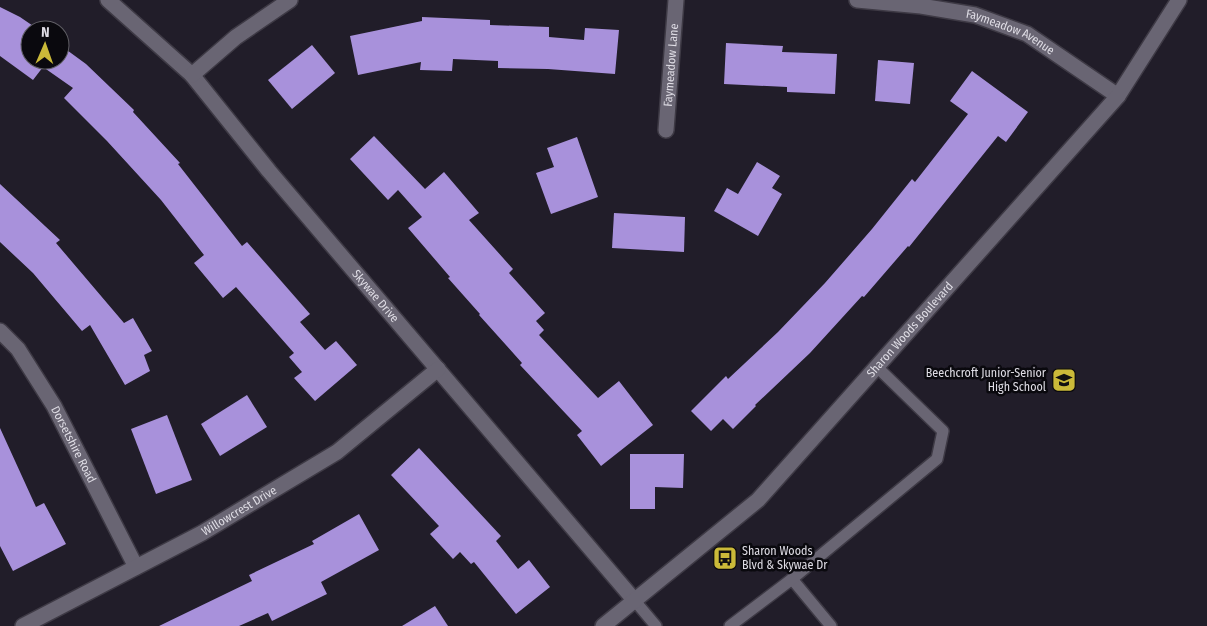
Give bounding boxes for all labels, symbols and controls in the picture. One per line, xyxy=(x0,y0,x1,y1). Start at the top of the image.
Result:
street label: Faymeadow Avenue xyxy=(965,7,1057,58)
north arrow xyxy=(20,20,70,70)
street label: Faymeadow Lane xyxy=(661,23,681,107)
text: N xyxy=(41,24,50,41)
street label: Skywae Drive xyxy=(349,267,402,325)
street label: Sharon Woods Boulevard xyxy=(864,279,956,380)
place label: Beechcroft Junior-Senior High School xyxy=(926,366,1047,394)
school or university icon: Beechcroft Junior-Senior High School xyxy=(1051,367,1077,393)
street label: Dorsetshire Road xyxy=(48,404,99,485)
street label: Willowcrest Drive xyxy=(199,483,279,539)
place label: Sharon Woods Blvd & Skywae Dr xyxy=(742,544,828,572)
bus stop icon: Sharon Woods Blvd & Skywae Dr xyxy=(712,545,738,571)

